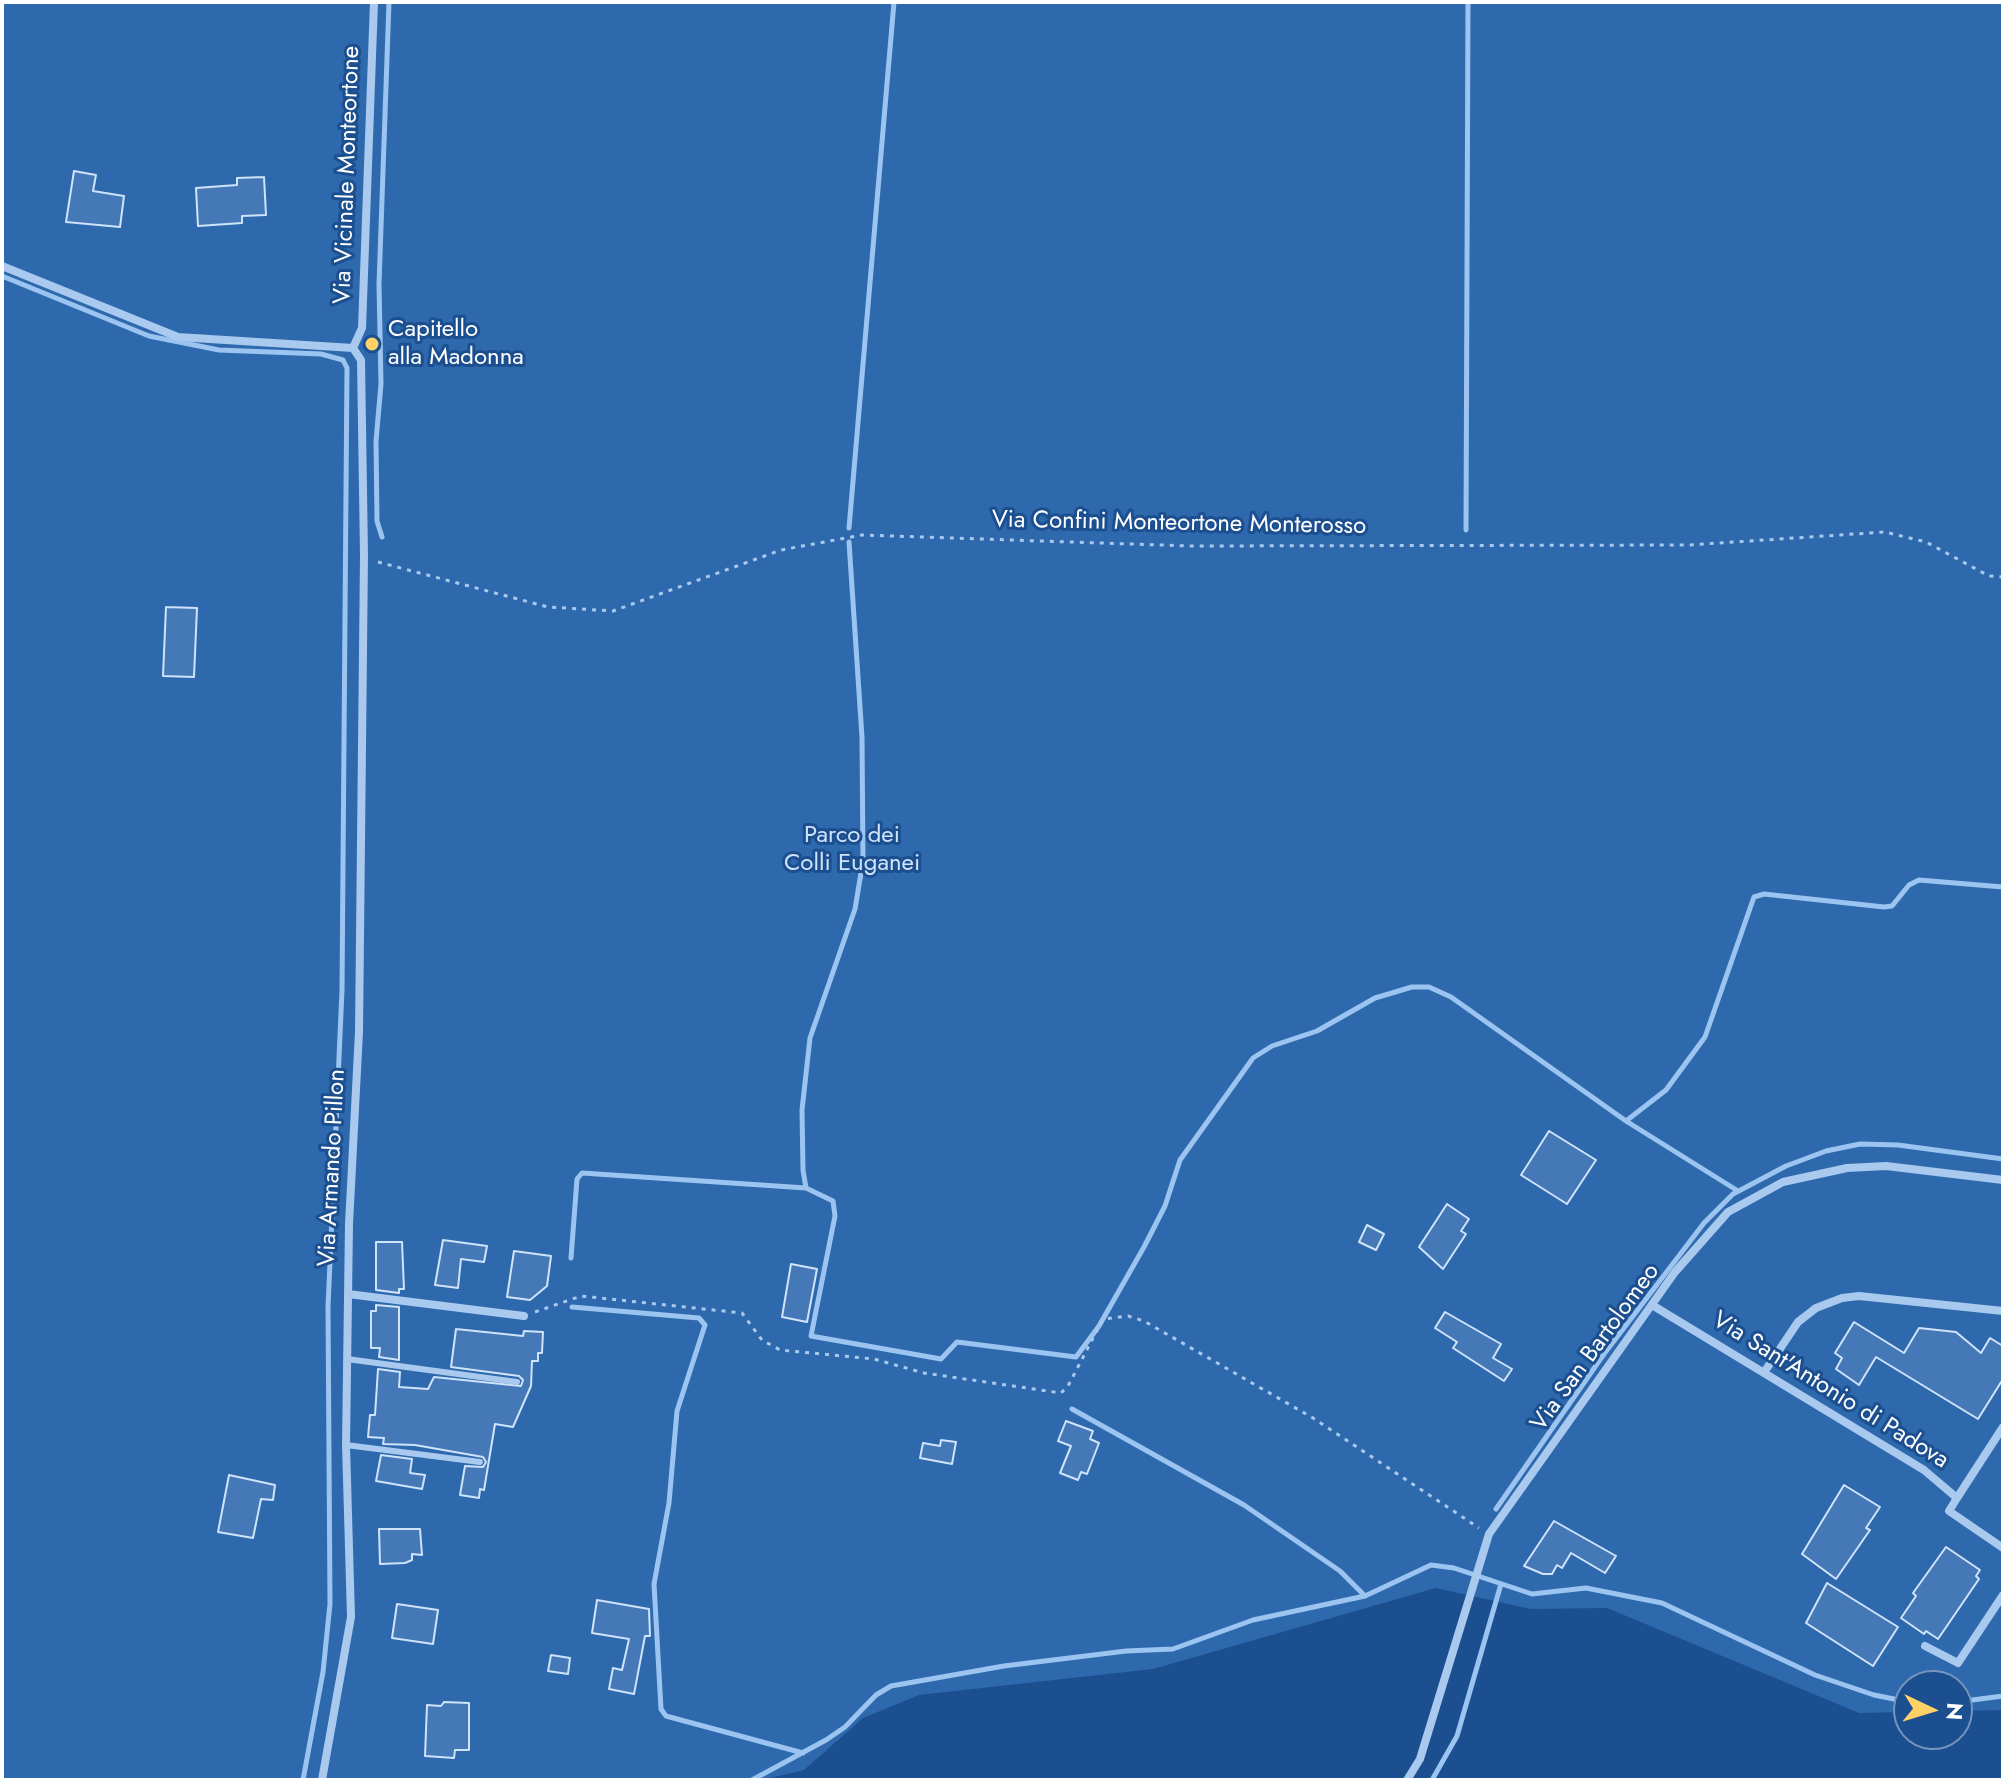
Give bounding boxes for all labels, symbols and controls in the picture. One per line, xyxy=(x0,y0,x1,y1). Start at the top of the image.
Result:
street label: Via Vicinale Monteortone xyxy=(329,45,367,305)
place label: Capitello alla Madonna xyxy=(388,316,524,372)
marker: Capitello alla Madonna xyxy=(363,335,381,353)
street label: Via Confini Monteortone Monterosso xyxy=(992,506,1366,542)
park label: Parco dei Colli Euganei xyxy=(784,822,920,878)
street label: Via Armando Pillon xyxy=(313,1068,353,1268)
street label: Via San Bartolomeo xyxy=(1526,1259,1666,1437)
street label: Via Sant'Antonio di Padova xyxy=(1707,1306,1953,1476)
north arrow xyxy=(1893,1670,1973,1750)
text: N xyxy=(1938,1702,1972,1721)

